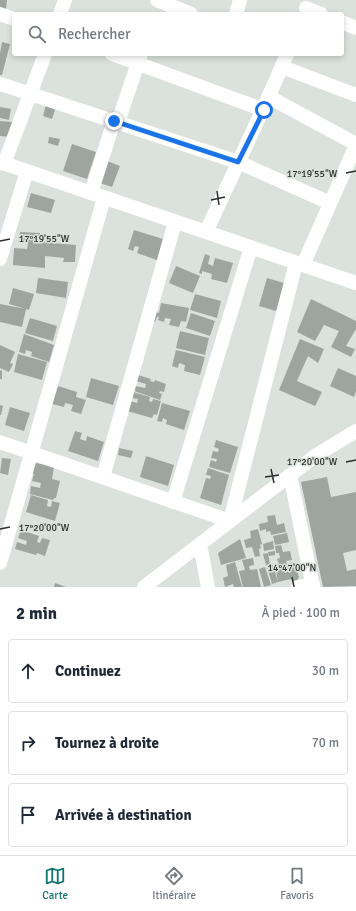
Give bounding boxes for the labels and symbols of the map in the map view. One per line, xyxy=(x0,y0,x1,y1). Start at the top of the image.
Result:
route start xyxy=(255,101,273,119)
route end xyxy=(105,112,123,130)
text: 17°19'55"W xyxy=(287,168,338,180)
text: 17°19'55"W xyxy=(19,233,70,245)
text: 17°20'00"W xyxy=(287,456,338,468)
text: 17°20'00"W xyxy=(19,522,70,534)
text: 14°47'00"N xyxy=(268,562,316,574)

